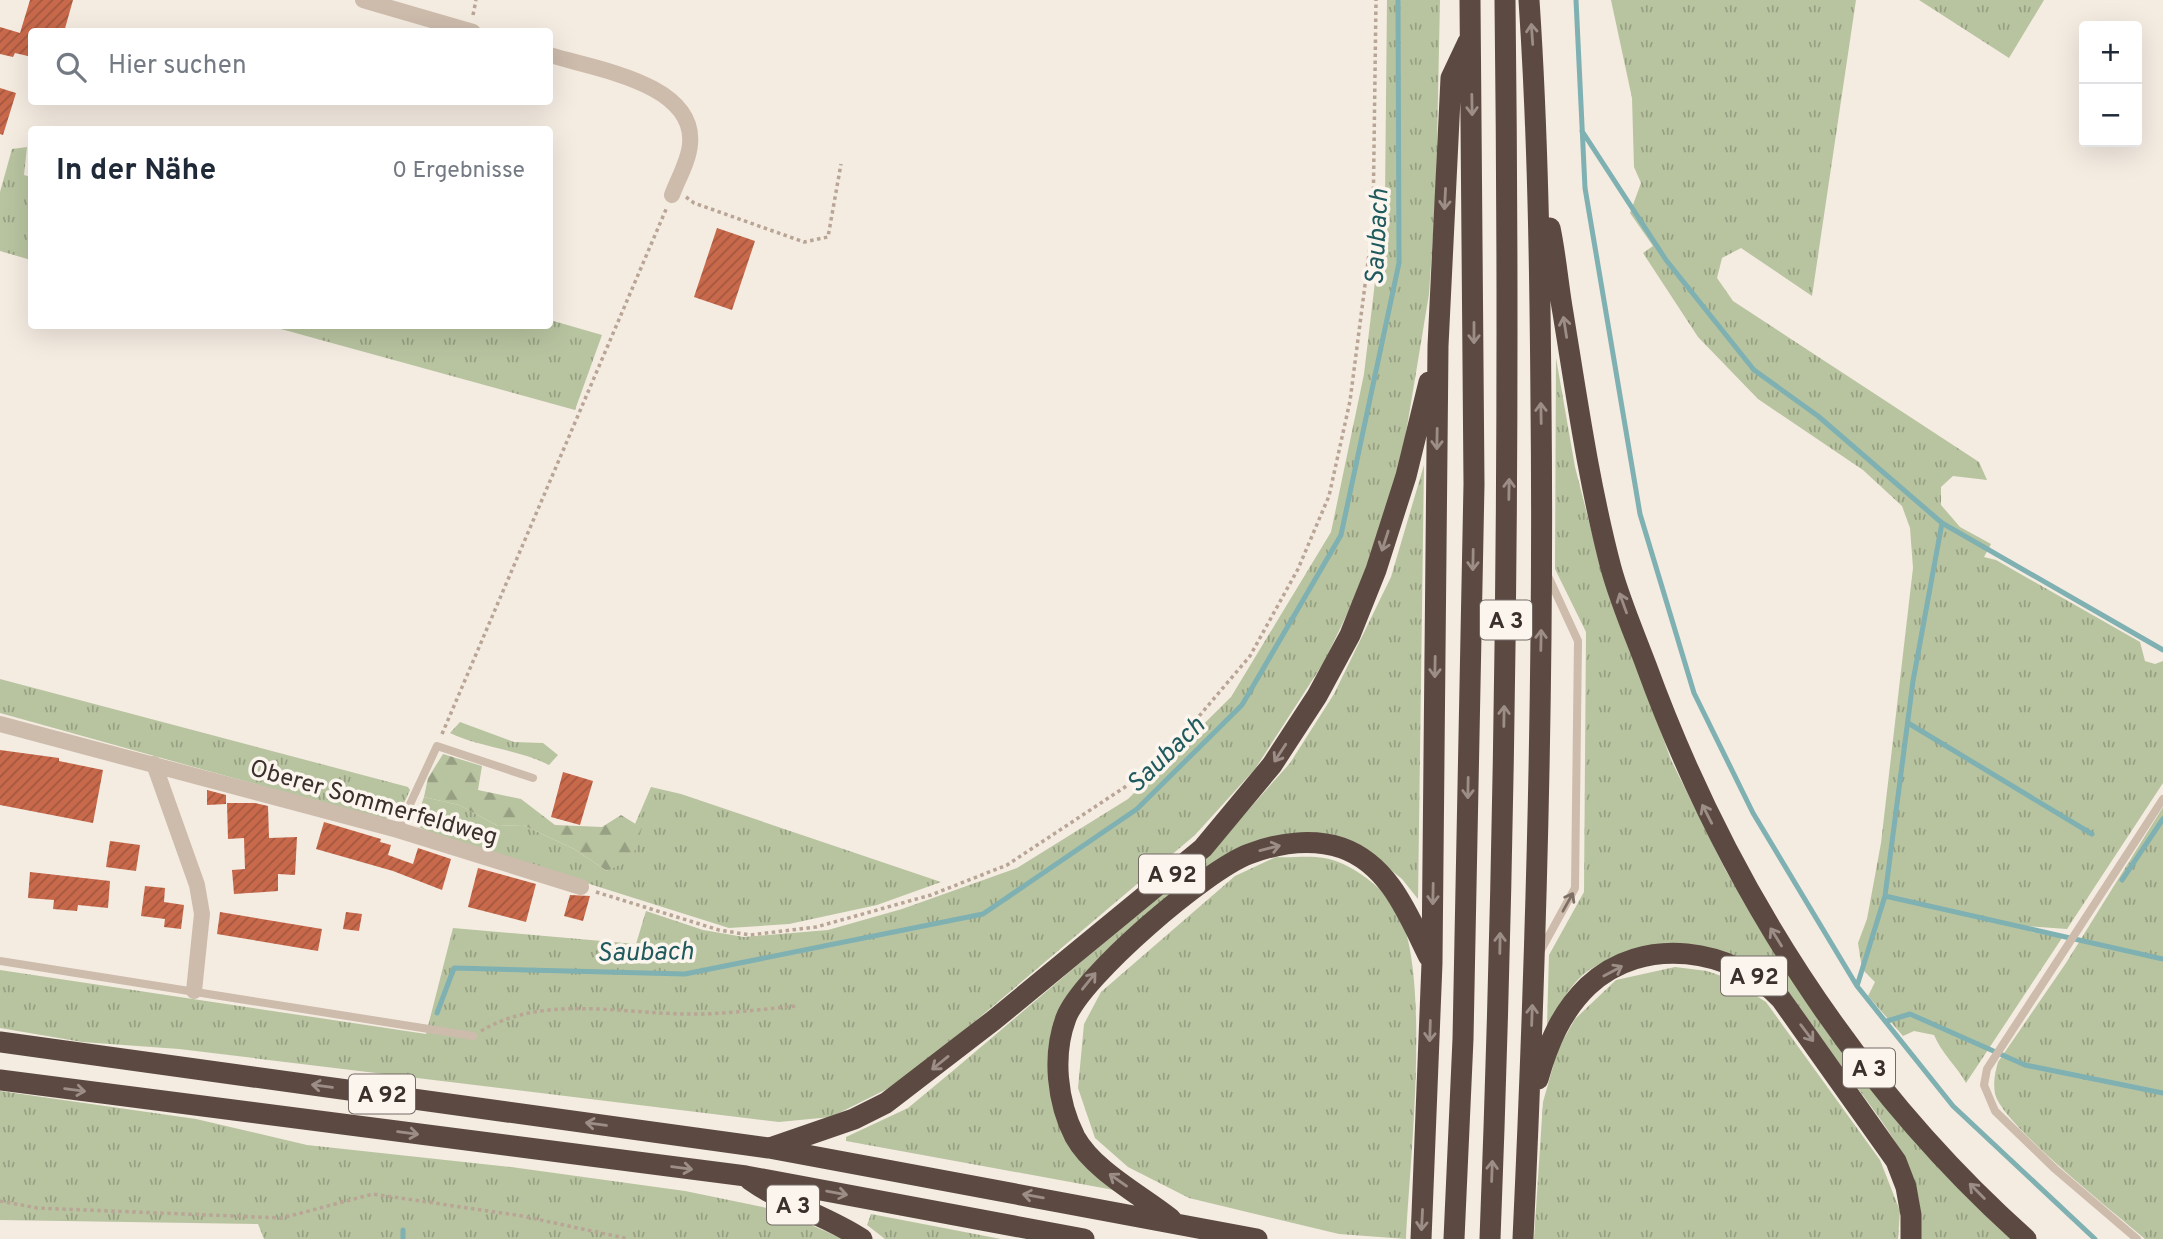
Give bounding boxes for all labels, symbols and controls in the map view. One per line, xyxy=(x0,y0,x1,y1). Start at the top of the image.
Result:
map controls xyxy=(2079,21,2142,147)
button: + xyxy=(2079,21,2142,84)
one-way arrow xyxy=(1525,23,1538,46)
search box xyxy=(28,28,553,105)
icon: search xyxy=(52,48,90,86)
text: Hier suchen xyxy=(108,50,247,83)
button: − xyxy=(2079,84,2142,147)
one-way arrow xyxy=(1465,93,1479,116)
text: In der Nähe xyxy=(56,153,216,190)
text: 0 Ergebnisse xyxy=(392,157,525,186)
one-way arrow xyxy=(1439,187,1452,210)
water label: Saubach xyxy=(1359,188,1398,286)
one-way arrow xyxy=(1558,316,1571,339)
one-way arrow xyxy=(1467,321,1481,344)
one-way arrow xyxy=(1534,402,1548,425)
one-way arrow xyxy=(1430,427,1444,450)
one-way arrow xyxy=(1502,477,1516,500)
one-way arrow xyxy=(1378,530,1391,552)
one-way arrow xyxy=(1466,548,1480,571)
one-way arrow xyxy=(1616,592,1629,614)
road number: A 3 xyxy=(1480,600,1532,640)
one-way arrow xyxy=(1534,629,1548,652)
one-way arrow xyxy=(1428,655,1442,678)
one-way arrow xyxy=(1498,705,1511,728)
water label: Saubach xyxy=(1120,710,1213,801)
one-way arrow xyxy=(1272,743,1287,762)
street label: Oberer Sommerfeldweg xyxy=(246,754,501,854)
one-way arrow xyxy=(1462,776,1475,799)
one-way arrow xyxy=(1699,804,1713,825)
one-way arrow xyxy=(1258,841,1281,854)
road number: A 92 xyxy=(1139,854,1205,894)
one-way arrow xyxy=(1426,882,1439,905)
one-way arrow xyxy=(1562,892,1575,913)
one-way arrow xyxy=(1769,927,1783,947)
one-way arrow xyxy=(1493,932,1506,955)
water label: Saubach xyxy=(596,936,694,971)
road number: A 92 xyxy=(1721,956,1787,995)
one-way arrow xyxy=(1602,963,1622,977)
one-way arrow xyxy=(1082,973,1097,991)
one-way arrow xyxy=(1526,1004,1539,1027)
one-way arrow xyxy=(1423,1019,1436,1042)
one-way arrow xyxy=(1799,1024,1814,1042)
road number: A 3 xyxy=(1843,1049,1895,1088)
one-way arrow xyxy=(932,1055,950,1071)
road number: A 92 xyxy=(349,1074,415,1114)
one-way arrow xyxy=(311,1079,334,1092)
one-way arrow xyxy=(63,1084,85,1097)
one-way arrow xyxy=(585,1117,608,1130)
one-way arrow xyxy=(396,1127,419,1140)
one-way arrow xyxy=(1486,1160,1499,1183)
one-way arrow xyxy=(670,1162,693,1175)
one-way arrow xyxy=(1109,1173,1128,1187)
one-way arrow xyxy=(1969,1183,1986,1200)
road number: A 3 xyxy=(767,1186,819,1224)
one-way arrow xyxy=(825,1187,848,1200)
one-way arrow xyxy=(1022,1188,1045,1202)
one-way arrow xyxy=(1416,1208,1429,1231)

